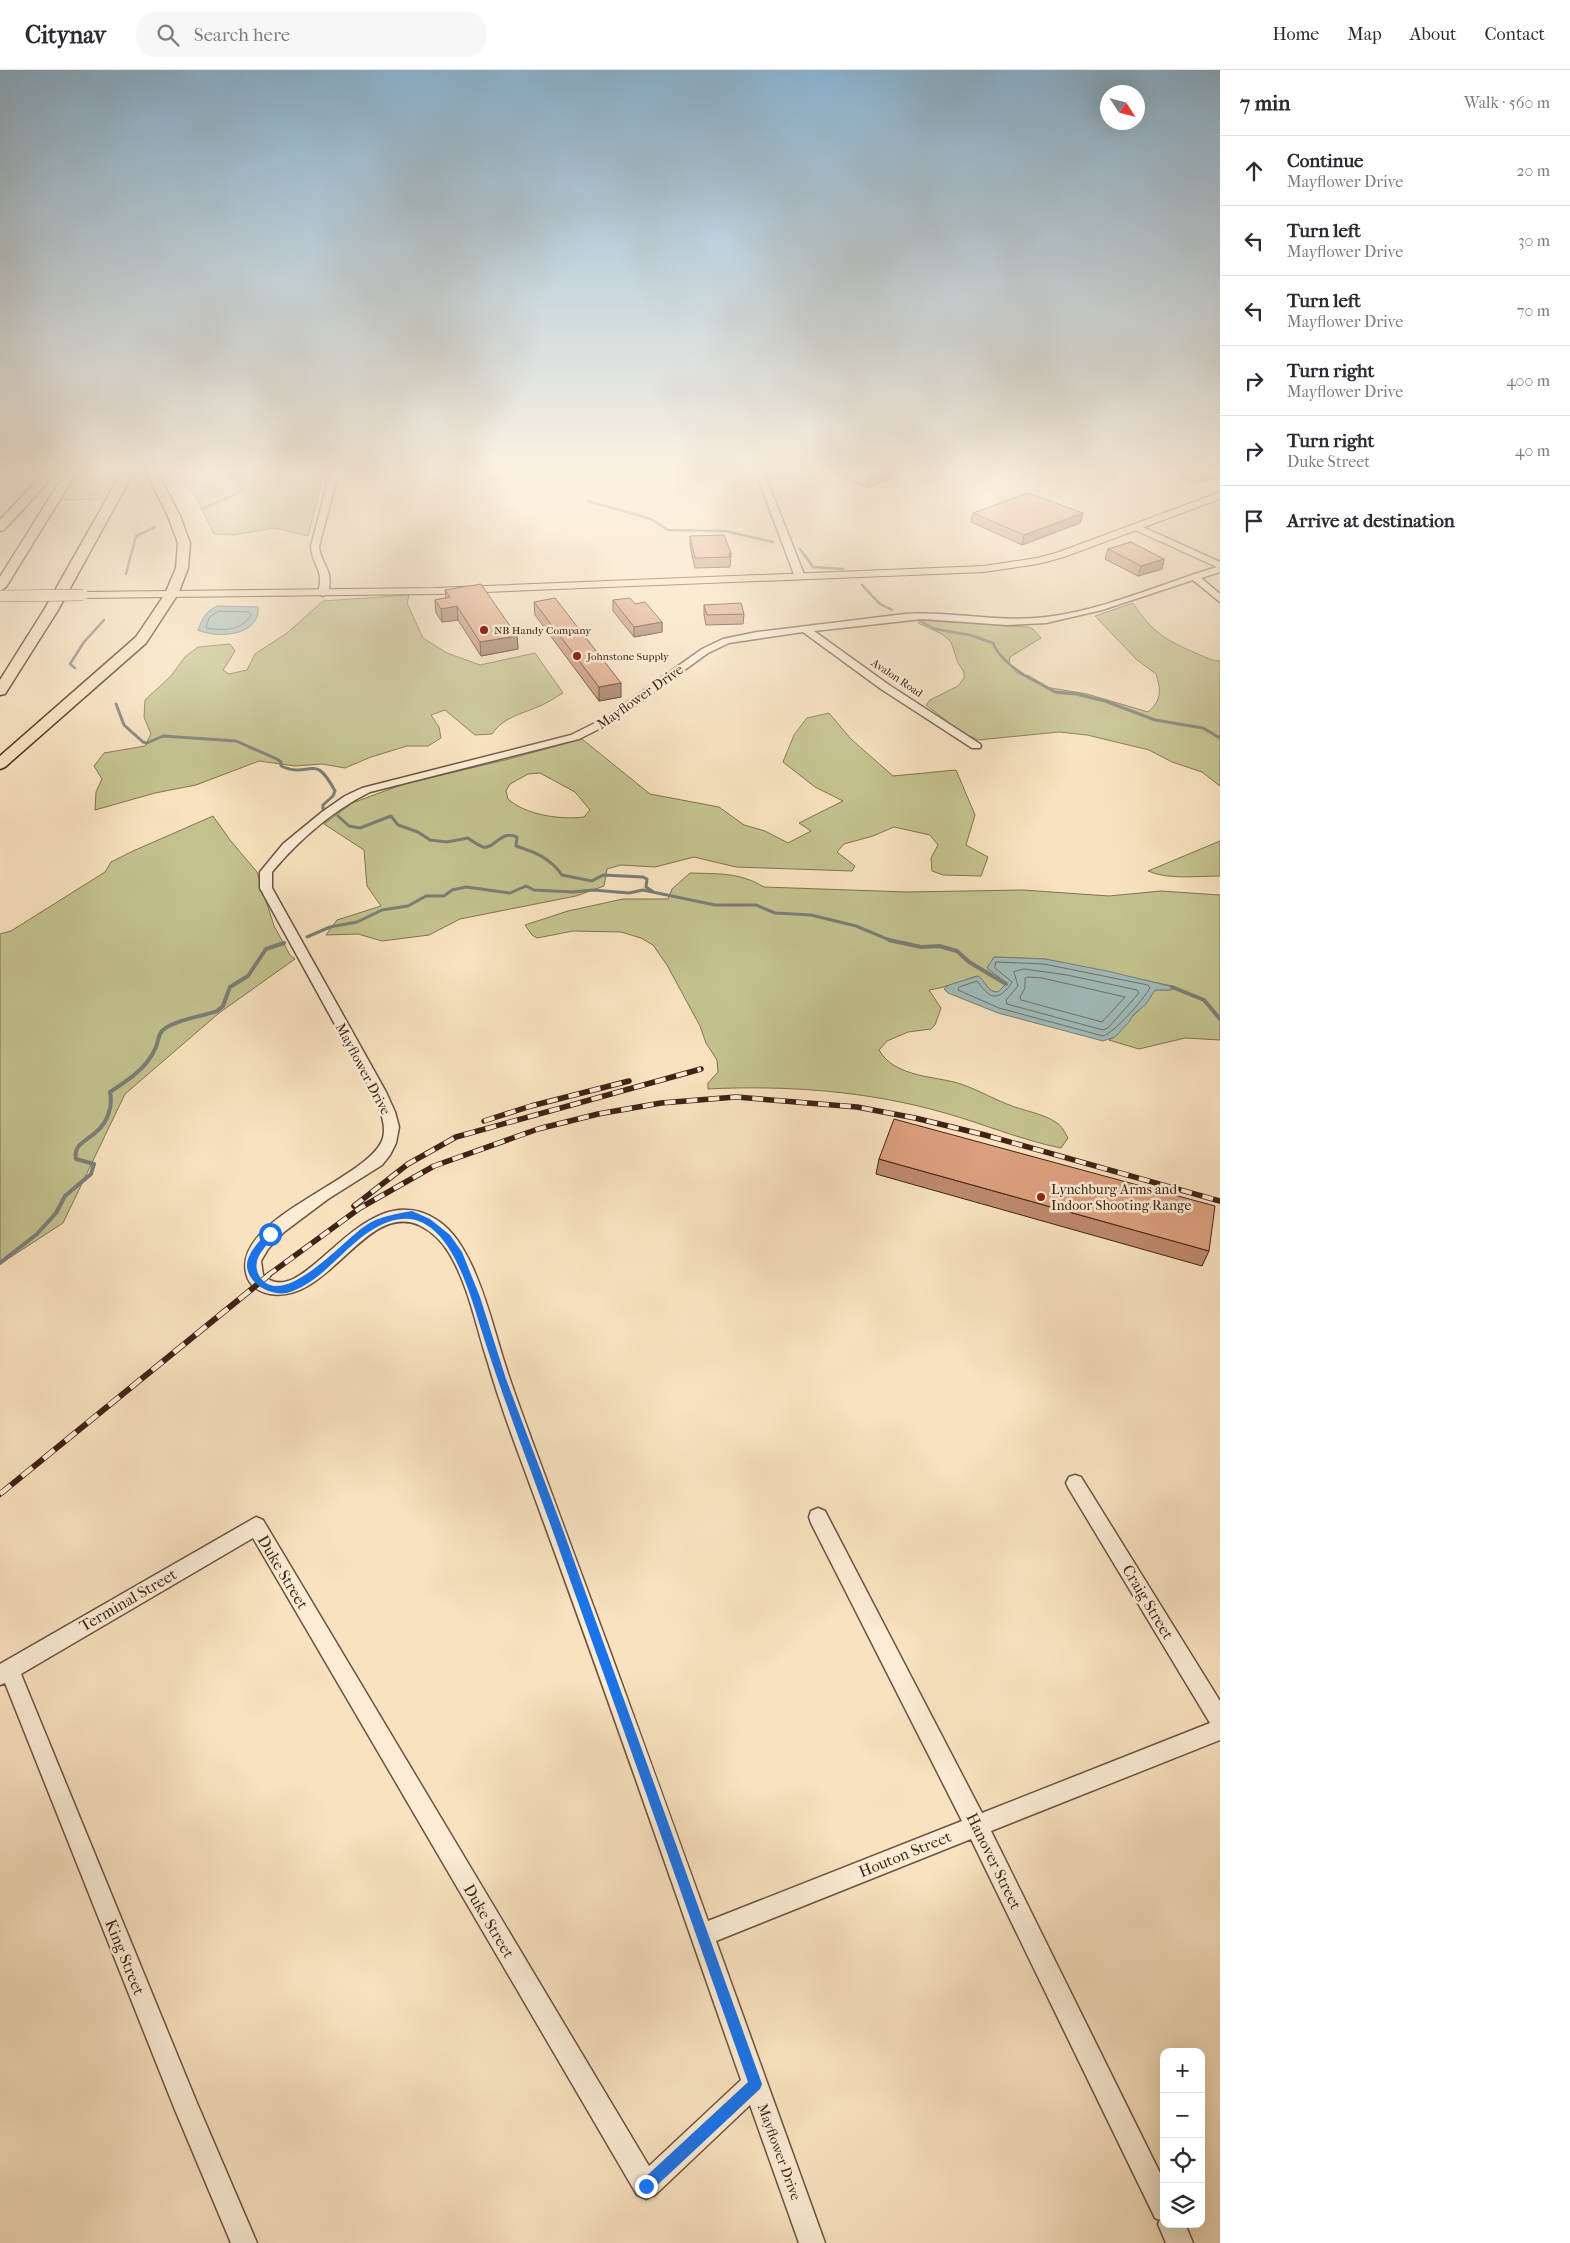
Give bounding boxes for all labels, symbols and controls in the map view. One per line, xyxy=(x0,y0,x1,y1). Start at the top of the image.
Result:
search box xyxy=(136,12,486,57)
text: Citynav xyxy=(25,21,106,49)
icon: search xyxy=(154,21,182,49)
text: Search here xyxy=(194,24,290,46)
text: Home xyxy=(1272,24,1319,45)
text: Map xyxy=(1347,24,1382,45)
text: About xyxy=(1410,24,1456,45)
text: Contact xyxy=(1484,24,1545,45)
north arrow xyxy=(1100,85,1145,130)
text: 7 min xyxy=(1240,91,1291,115)
text: Walk · 560 m xyxy=(1464,93,1550,112)
text: Continue xyxy=(1287,150,1363,172)
icon: ahead xyxy=(1240,157,1268,185)
text: 20 m xyxy=(1516,161,1550,180)
text: Mayflower Drive xyxy=(1287,172,1403,191)
text: Turn left xyxy=(1287,220,1361,242)
icon: left xyxy=(1240,227,1268,255)
text: 30 m xyxy=(1518,231,1550,250)
text: Mayflower Drive xyxy=(1287,242,1403,261)
text: Turn left xyxy=(1287,290,1361,312)
icon: left xyxy=(1240,297,1268,325)
text: 70 m xyxy=(1517,301,1550,320)
text: Mayflower Drive xyxy=(1287,312,1403,331)
text: Turn right xyxy=(1287,360,1374,382)
icon: right xyxy=(1240,367,1268,395)
text: 400 m xyxy=(1506,371,1550,390)
text: Mayflower Drive xyxy=(1287,382,1403,401)
text: Turn right xyxy=(1287,430,1374,452)
icon: right xyxy=(1240,437,1268,465)
text: 40 m xyxy=(1515,441,1550,460)
text: Duke Street xyxy=(1287,452,1370,471)
icon: arrive xyxy=(1240,507,1268,535)
text: Arrive at destination xyxy=(1287,510,1455,532)
marker: NB Handy Company xyxy=(478,624,490,636)
place label: NB Handy Company xyxy=(494,624,592,637)
marker: Johnstone Supply xyxy=(571,650,583,662)
place label: Johnstone Supply xyxy=(586,650,670,663)
street label: Avalon Road xyxy=(868,656,926,700)
street label: Mayflower Drive xyxy=(594,661,687,733)
street label: Mayflower Drive xyxy=(332,1020,394,1118)
place label: Lynchburg Arms and Indoor Shooting Range xyxy=(1051,1181,1192,1214)
marker: Lynchburg Arms and Indoor Shooting Range xyxy=(1035,1191,1047,1203)
route start xyxy=(259,1223,282,1246)
street label: Duke Street xyxy=(254,1532,313,1613)
street label: Craig Street xyxy=(1118,1561,1178,1643)
street label: Terminal Street xyxy=(76,1564,180,1635)
street label: Hanover Street xyxy=(962,1810,1026,1913)
street label: Houton Street xyxy=(856,1827,954,1881)
street label: Duke Street xyxy=(460,1881,519,1962)
street label: King Street xyxy=(101,1916,149,1998)
map controls xyxy=(1160,2048,1205,2228)
button: + xyxy=(1160,2048,1205,2093)
button: − xyxy=(1160,2093,1205,2138)
street label: Mayflower Drive xyxy=(754,2101,804,2203)
button: locate xyxy=(1160,2138,1205,2183)
route end xyxy=(635,2175,658,2198)
button: layers xyxy=(1160,2183,1205,2228)

